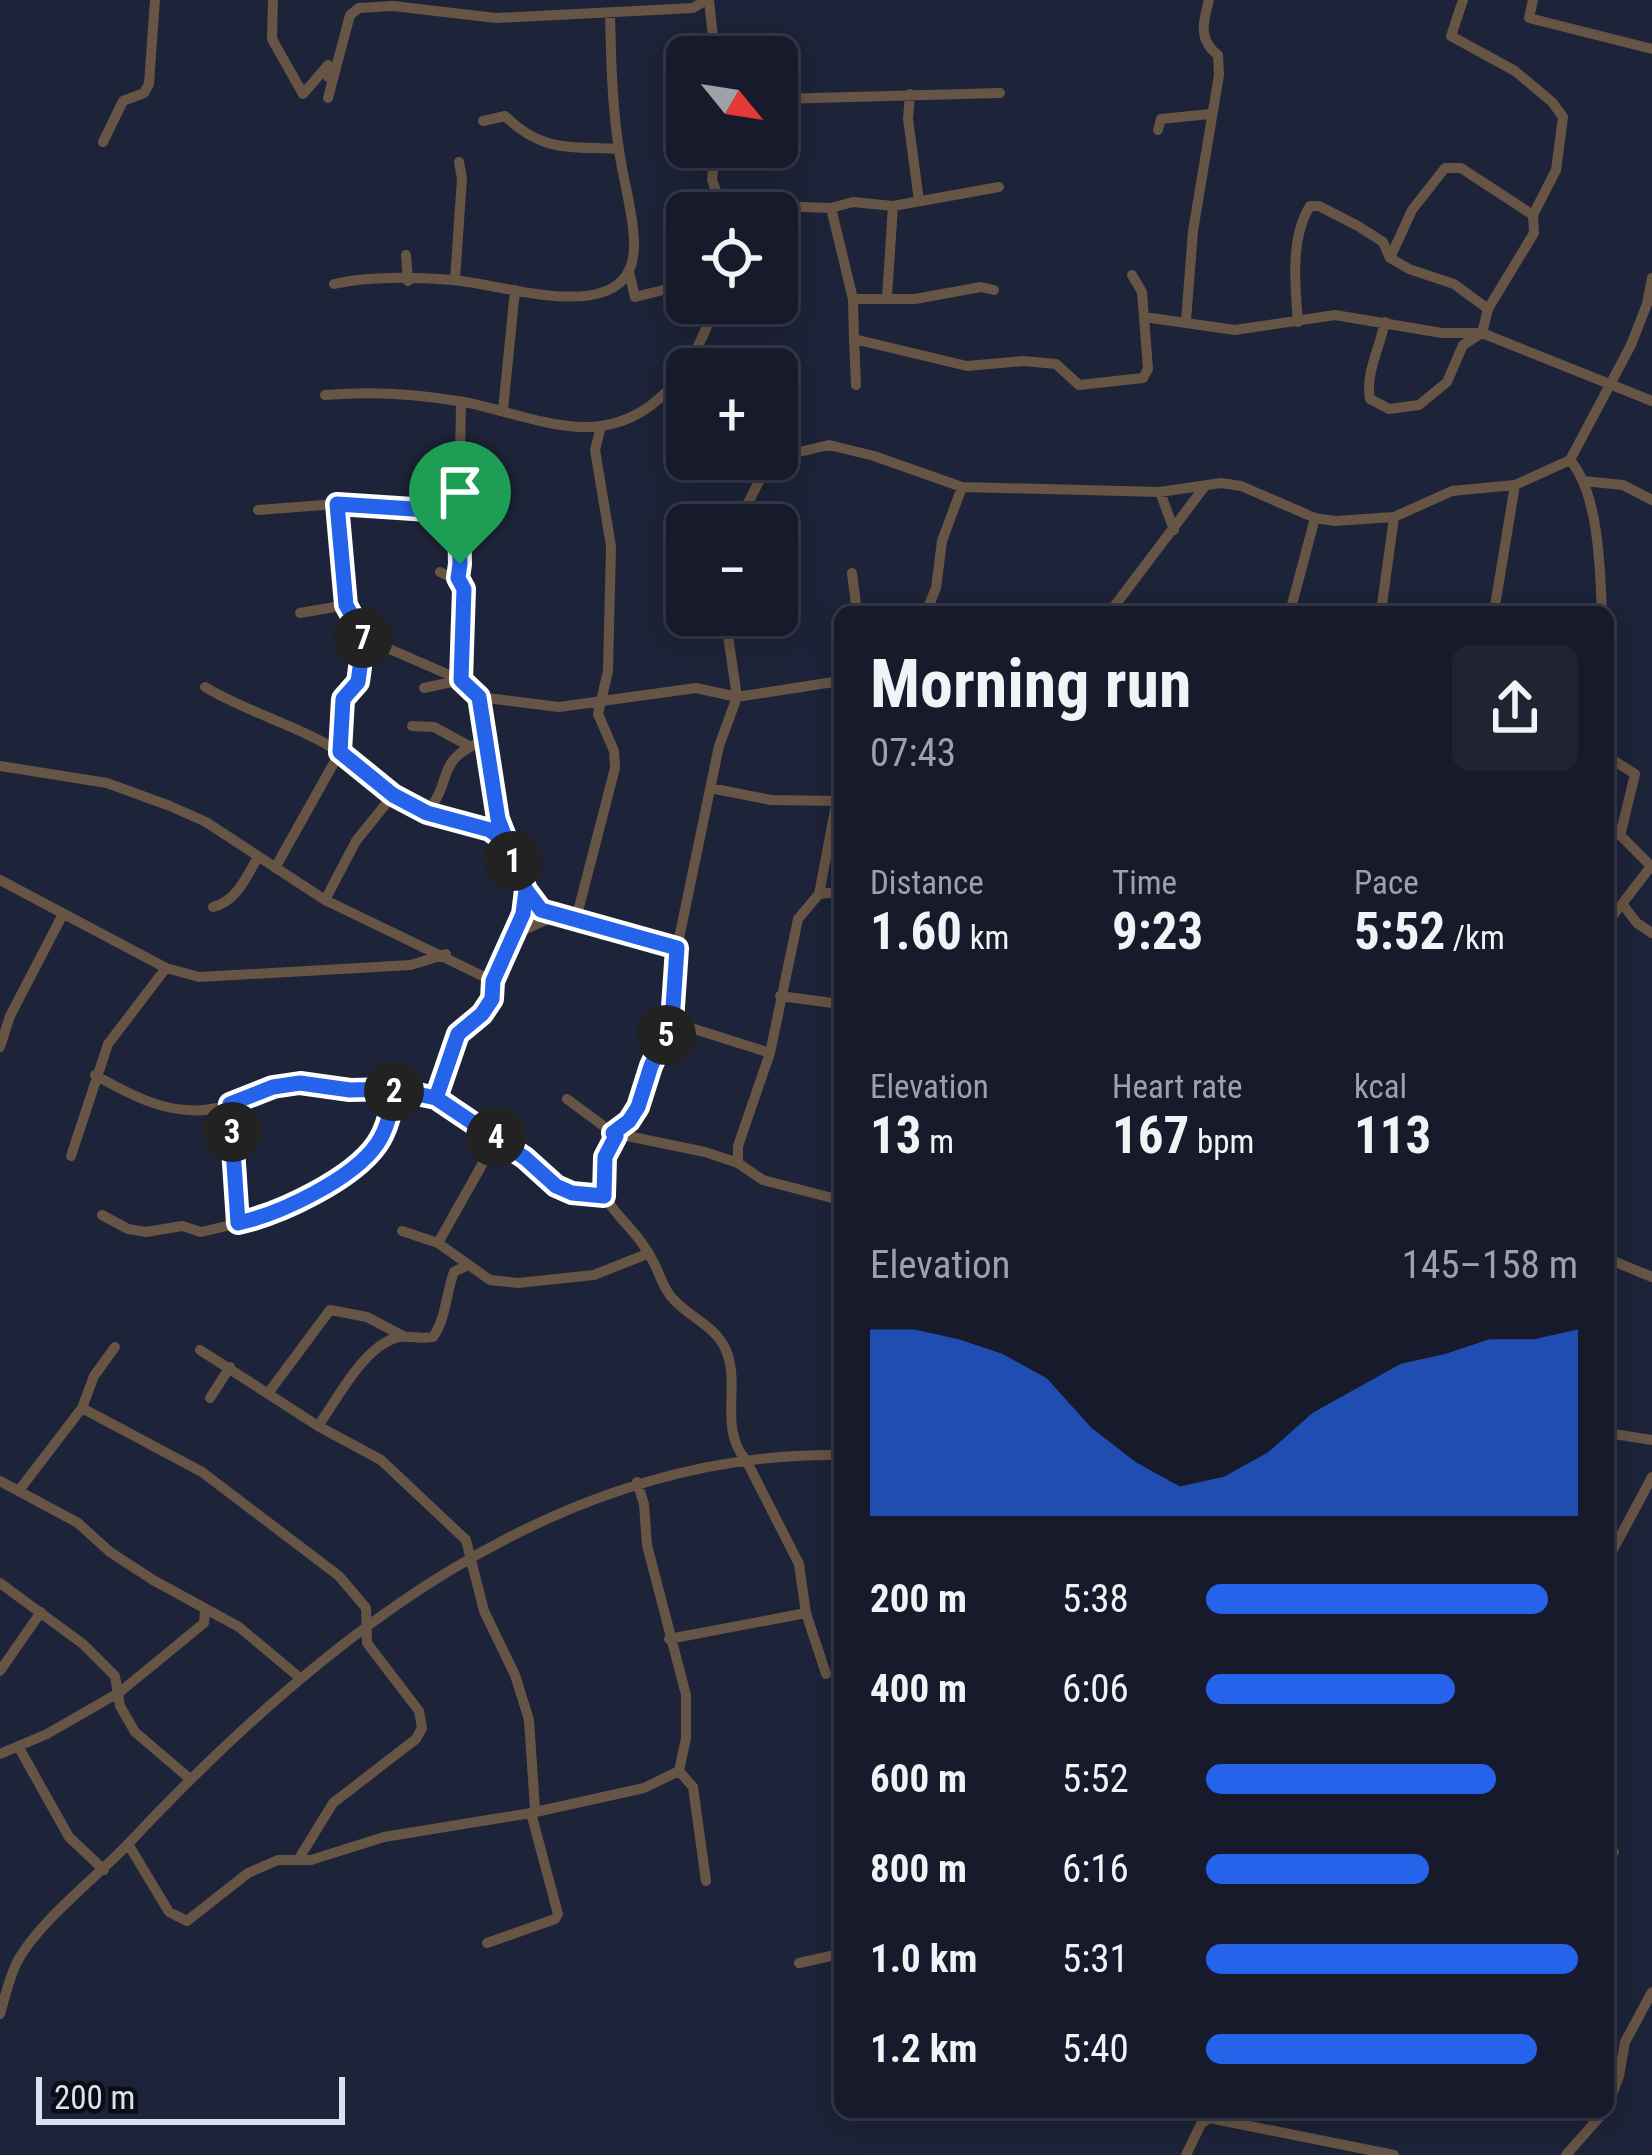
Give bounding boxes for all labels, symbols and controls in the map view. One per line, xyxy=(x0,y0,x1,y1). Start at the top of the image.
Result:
north arrow xyxy=(666,36,798,168)
map controls xyxy=(666,36,798,636)
button: locate xyxy=(666,192,798,324)
button: + xyxy=(666,348,798,480)
pin xyxy=(409,441,511,564)
icon: arrive xyxy=(427,459,493,525)
button: − xyxy=(666,504,798,636)
pin: 7 xyxy=(333,608,393,668)
text: 7 xyxy=(355,618,371,657)
button: share xyxy=(1452,645,1578,771)
text: Morning run xyxy=(870,646,1192,723)
text: 07:43 xyxy=(870,730,956,776)
pin: 1 xyxy=(483,831,543,891)
text: 1 xyxy=(505,841,521,880)
text: Distance xyxy=(870,863,984,902)
text: Time xyxy=(1112,863,1177,902)
text: Pace xyxy=(1354,863,1419,902)
text: 1.60 xyxy=(870,902,962,961)
text: 9:23 xyxy=(1112,902,1203,961)
text: 5:52 xyxy=(1354,902,1445,961)
text: km xyxy=(962,918,1009,957)
text: /km xyxy=(1445,918,1505,957)
pin: 5 xyxy=(636,1005,696,1065)
text: 5 xyxy=(658,1015,674,1054)
pin: 2 xyxy=(364,1061,424,1121)
text: Elevation xyxy=(870,1067,989,1106)
text: Heart rate xyxy=(1112,1067,1242,1106)
text: kcal xyxy=(1354,1067,1407,1106)
text: 2 xyxy=(386,1071,402,1110)
pin: 3 xyxy=(202,1102,262,1162)
text: 13 xyxy=(870,1106,922,1165)
text: 167 xyxy=(1112,1106,1189,1165)
text: 113 xyxy=(1354,1106,1431,1165)
pin: 4 xyxy=(466,1107,526,1167)
text: 3 xyxy=(224,1112,240,1151)
text: 4 xyxy=(488,1117,504,1156)
text: m xyxy=(922,1122,954,1161)
text: bpm xyxy=(1189,1122,1254,1161)
text: Elevation xyxy=(870,1242,1010,1288)
text: 145–158 m xyxy=(1402,1242,1578,1288)
text: 200 m xyxy=(870,1576,967,1622)
text: 5:38 xyxy=(1062,1576,1129,1622)
text: 400 m xyxy=(870,1666,967,1712)
text: 6:06 xyxy=(1062,1666,1129,1712)
text: 600 m xyxy=(870,1756,967,1802)
text: 5:52 xyxy=(1062,1756,1129,1802)
text: 800 m xyxy=(870,1846,967,1892)
text: 6:16 xyxy=(1062,1846,1129,1892)
text: 1.0 km xyxy=(870,1936,977,1982)
text: 5:31 xyxy=(1062,1936,1129,1982)
text: 1.2 km xyxy=(870,2026,977,2072)
text: 5:40 xyxy=(1062,2026,1129,2072)
scale bar xyxy=(36,2071,345,2124)
text: 200 m xyxy=(54,2078,135,2117)

